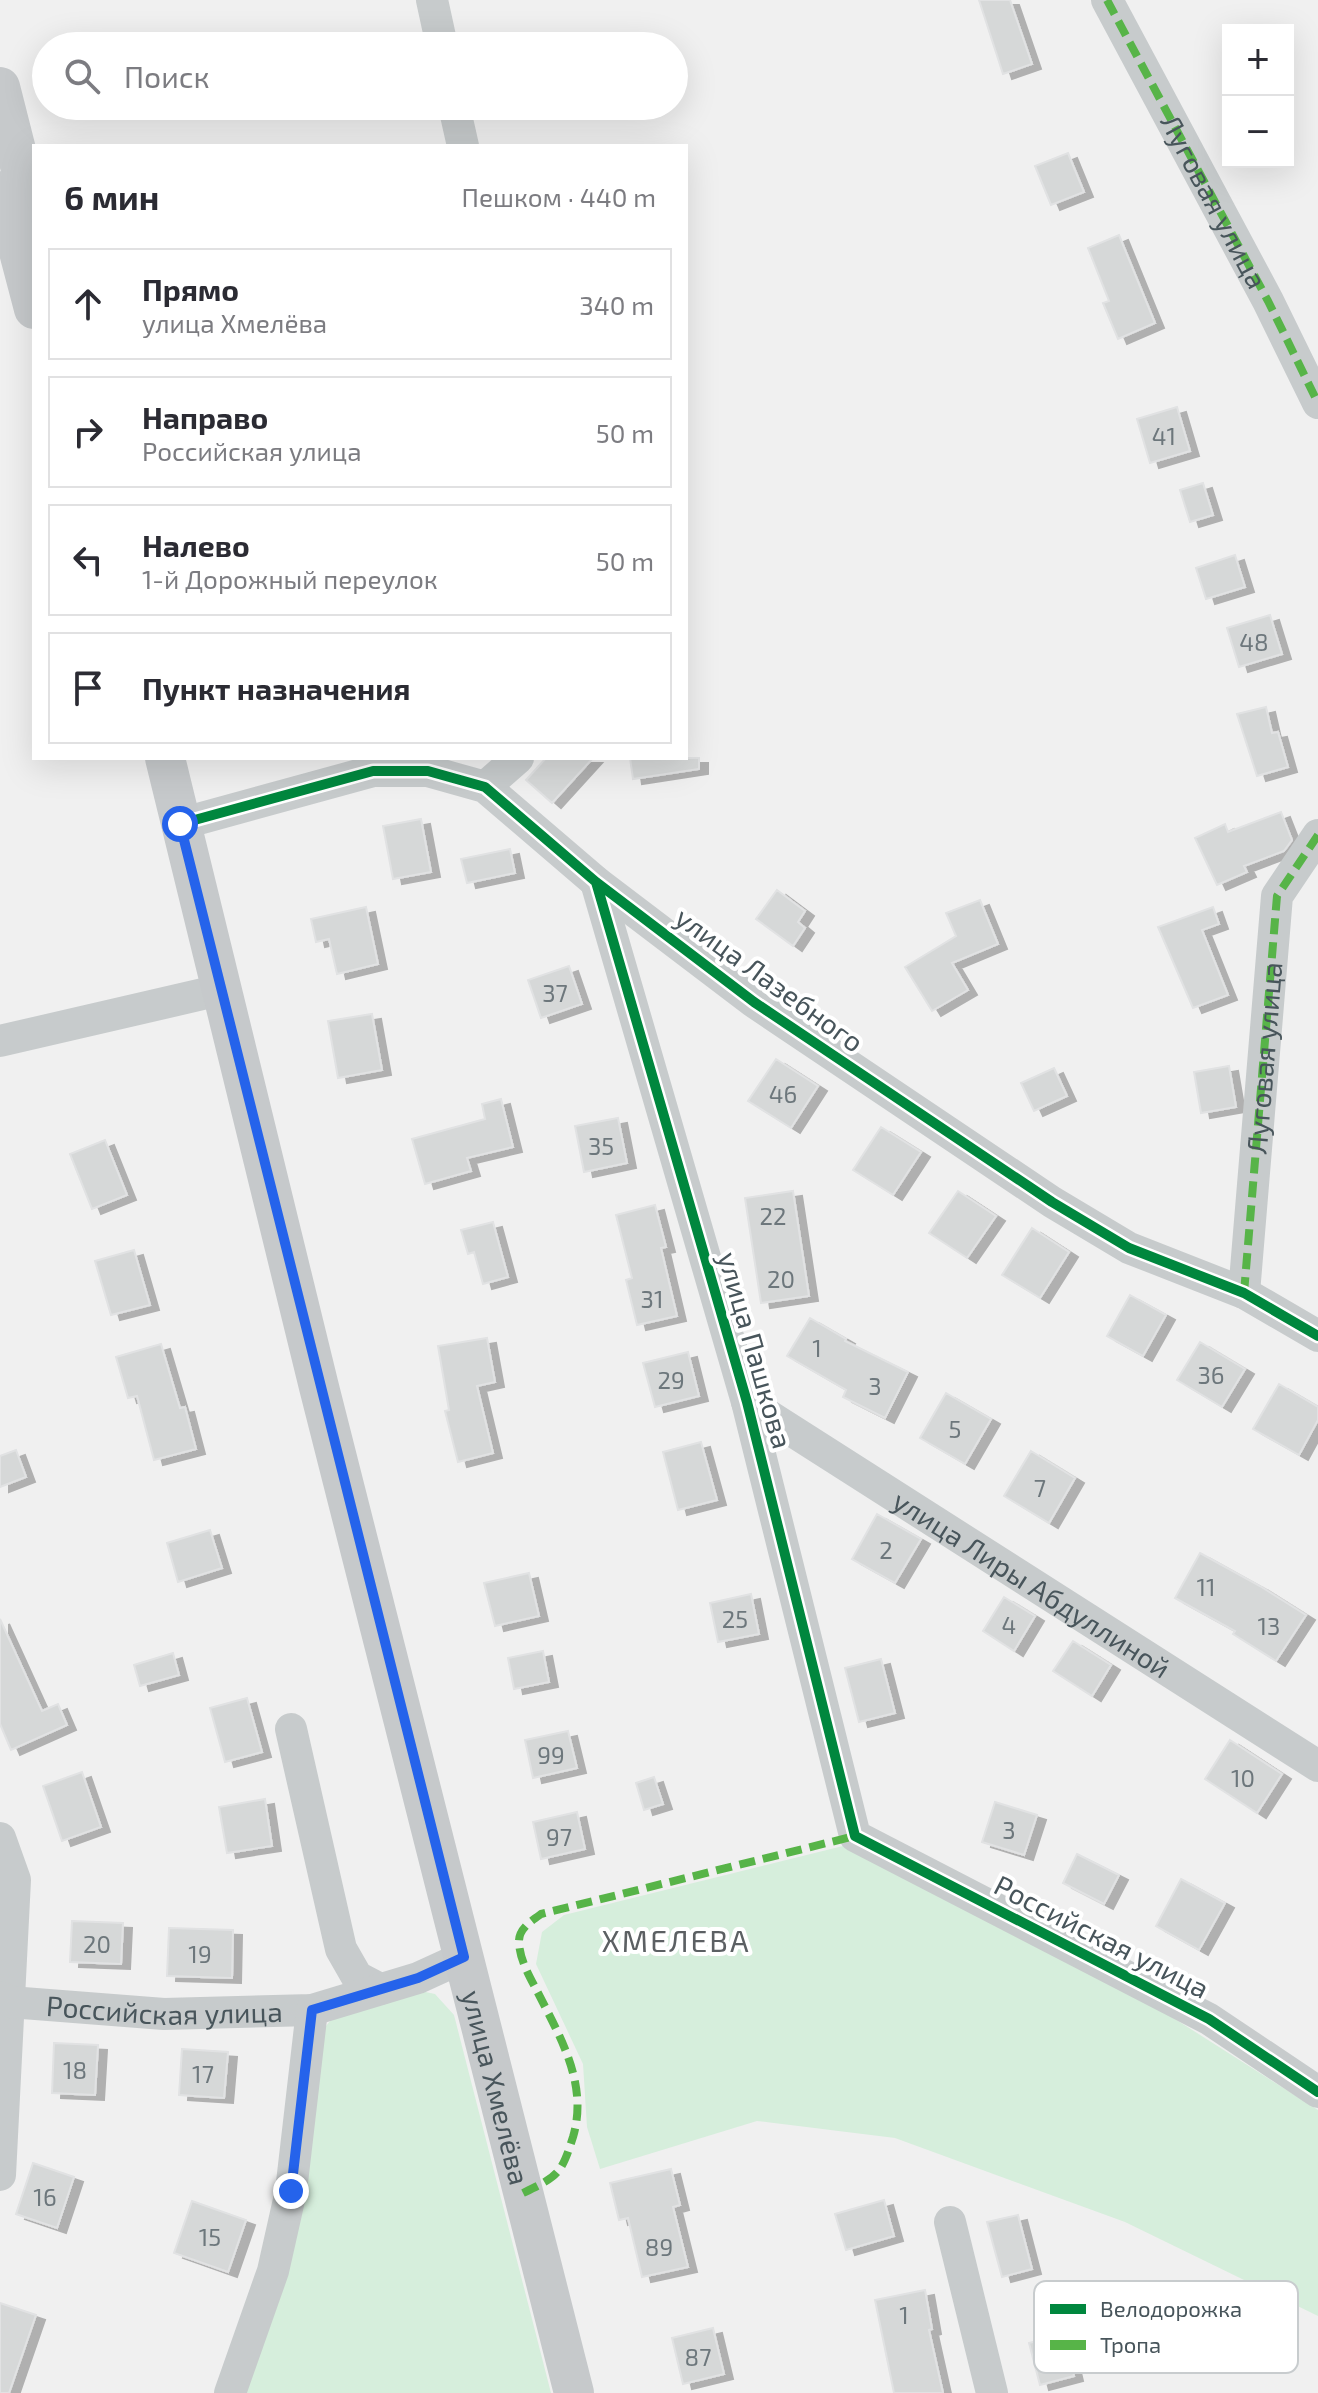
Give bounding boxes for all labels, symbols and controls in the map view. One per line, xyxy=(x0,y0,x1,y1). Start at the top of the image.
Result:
map controls xyxy=(1222,24,1294,168)
button: + xyxy=(1222,24,1294,96)
search box xyxy=(32,32,688,120)
icon: search xyxy=(60,54,104,98)
text: Поиск xyxy=(124,58,210,94)
button: − xyxy=(1222,96,1294,168)
street label: Луговая улица xyxy=(1154,108,1275,294)
text: 6 мин xyxy=(64,176,159,217)
text: Пешком · 440 m xyxy=(462,181,656,212)
text: Прямо xyxy=(142,271,239,307)
icon: ahead xyxy=(66,282,110,326)
text: 340 m xyxy=(579,289,654,320)
text: улица Хмелёва xyxy=(142,307,327,338)
text: Направо xyxy=(142,399,268,435)
icon: right xyxy=(66,410,110,454)
text: 50 m xyxy=(596,417,654,448)
house number: 41 xyxy=(1152,421,1176,450)
text: Российская улица xyxy=(142,435,362,466)
text: Налево xyxy=(142,527,250,563)
icon: left xyxy=(66,538,110,582)
text: 50 m xyxy=(596,545,654,576)
text: 1-й Дорожный переулок xyxy=(142,563,438,594)
house number: 48 xyxy=(1239,627,1269,656)
icon: arrive xyxy=(66,666,110,710)
text: Пункт назначения xyxy=(142,670,410,706)
route start xyxy=(162,806,198,842)
street label: улица Лазебного xyxy=(669,899,871,1059)
street label: Луговая улица xyxy=(1239,960,1288,1155)
house number: 37 xyxy=(542,978,568,1007)
house number: 46 xyxy=(769,1079,797,1108)
house number: 35 xyxy=(588,1131,614,1160)
house number: 22 xyxy=(760,1201,786,1230)
street label: улица Пашкова xyxy=(712,1248,800,1452)
house number: 20 xyxy=(767,1264,795,1293)
house number: 31 xyxy=(641,1284,663,1313)
house number: 1 xyxy=(812,1333,822,1362)
house number: 36 xyxy=(1197,1360,1225,1389)
house number: 29 xyxy=(657,1365,685,1394)
house number: 3 xyxy=(868,1371,882,1400)
house number: 5 xyxy=(949,1414,961,1443)
house number: 7 xyxy=(1034,1473,1046,1502)
street label: улица Лиры Абдуллиной xyxy=(887,1483,1177,1685)
house number: 2 xyxy=(879,1535,893,1564)
house number: 11 xyxy=(1196,1572,1216,1601)
house number: 25 xyxy=(722,1604,748,1633)
house number: 4 xyxy=(1002,1610,1016,1639)
house number: 13 xyxy=(1258,1611,1280,1640)
house number: 99 xyxy=(537,1740,565,1769)
house number: 10 xyxy=(1231,1763,1255,1792)
house number: 3 xyxy=(1002,1815,1016,1844)
house number: 97 xyxy=(546,1822,572,1851)
street label: Российская улица xyxy=(989,1867,1215,2005)
district label: ХМЕЛЕВА xyxy=(601,1922,751,1958)
house number: 20 xyxy=(83,1929,111,1958)
house number: 19 xyxy=(188,1939,212,1968)
street label: улица Хмелёва xyxy=(456,1986,537,2188)
street label: Российская улица xyxy=(45,1988,283,2031)
house number: 18 xyxy=(63,2055,87,2084)
house number: 17 xyxy=(192,2059,214,2088)
route end xyxy=(273,2173,309,2209)
house number: 16 xyxy=(33,2182,57,2211)
house number: 15 xyxy=(199,2222,221,2251)
house number: 89 xyxy=(645,2232,673,2261)
legend xyxy=(1034,2281,1298,2373)
text: Велодорожка xyxy=(1100,2295,1242,2321)
house number: 1 xyxy=(899,2300,909,2329)
text: Тропа xyxy=(1100,2331,1161,2357)
house number: 87 xyxy=(685,2342,711,2371)

